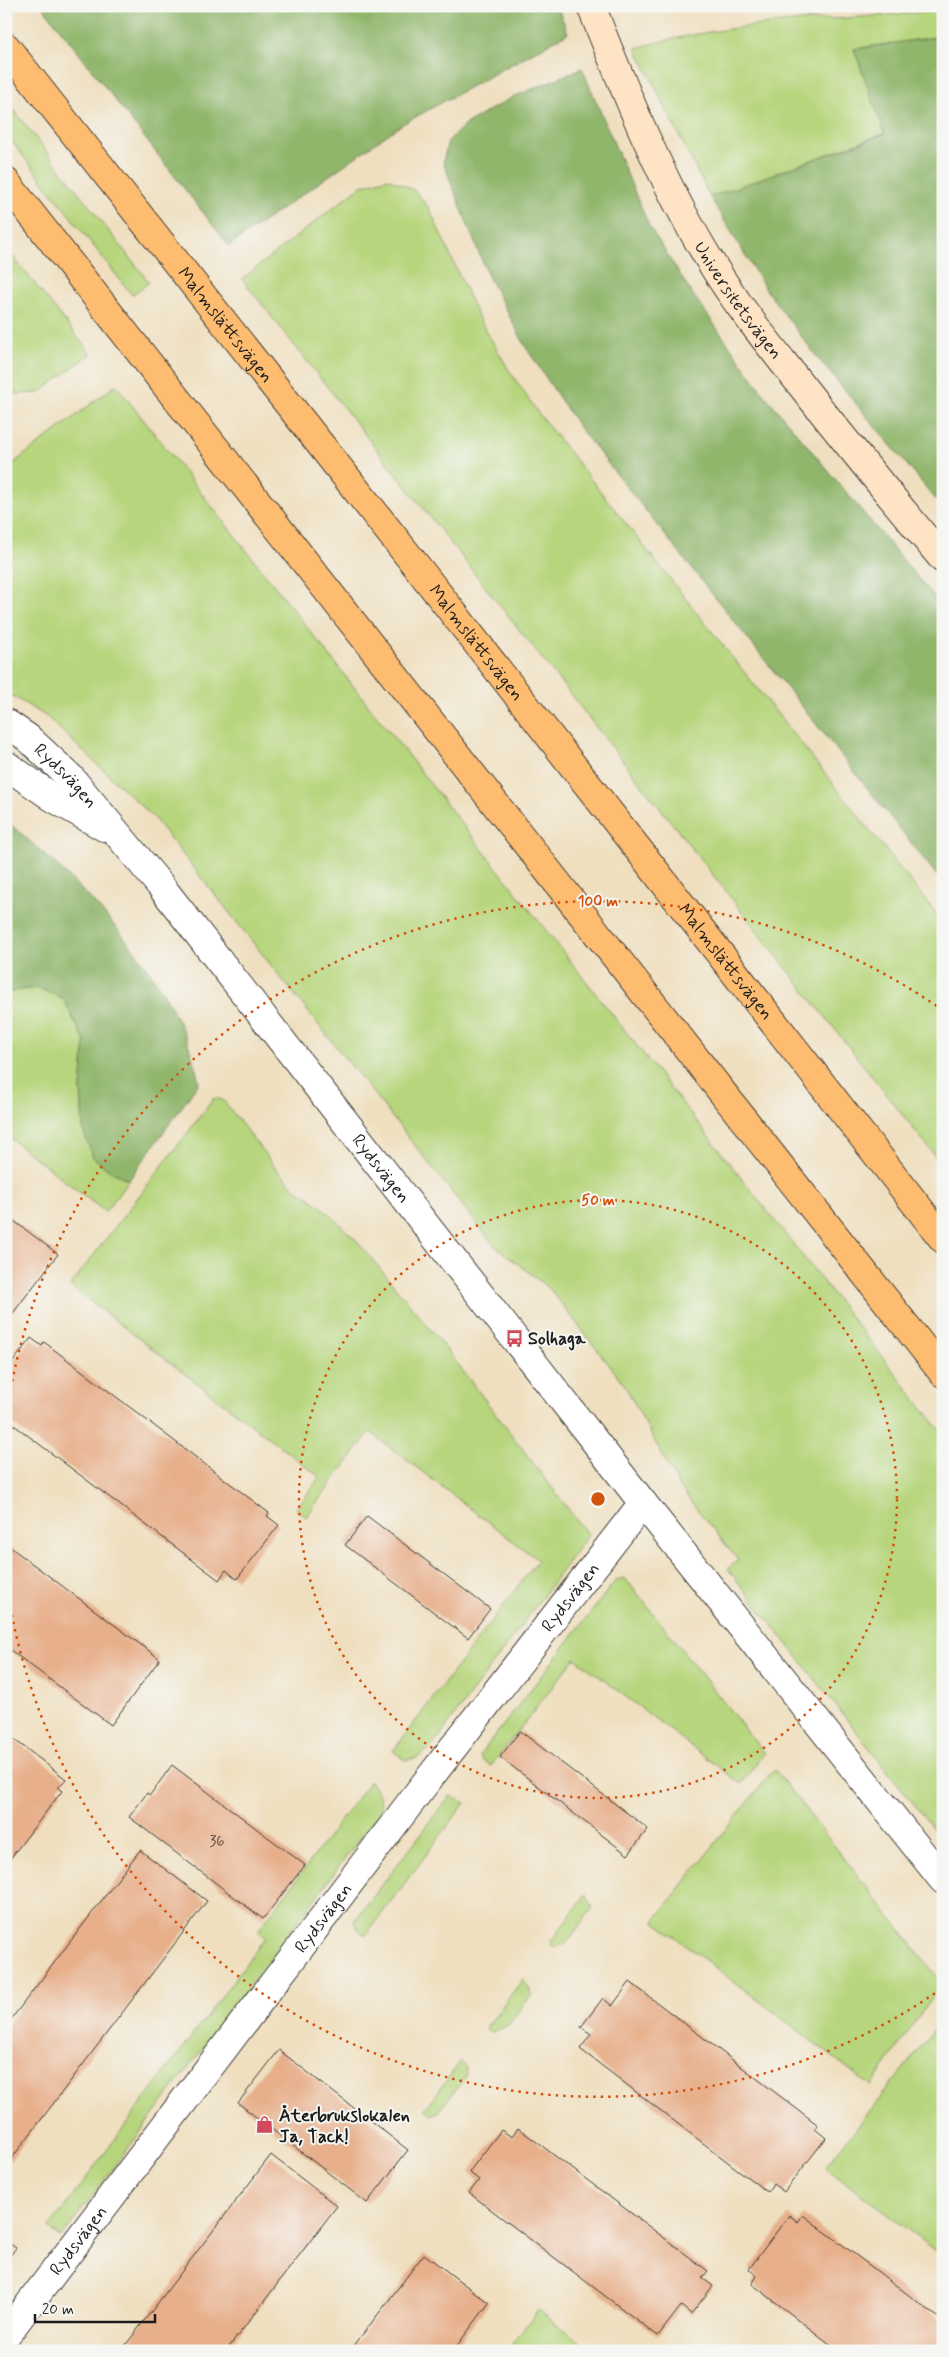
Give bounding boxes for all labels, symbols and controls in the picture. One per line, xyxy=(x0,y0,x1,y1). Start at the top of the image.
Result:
street label: Universitetsvägen xyxy=(688,237,787,365)
street label: Malmslättsvägen xyxy=(172,262,278,388)
street label: Malmslättsvägen xyxy=(423,580,529,706)
street label: Rydsvägen xyxy=(28,738,102,814)
text: 100 m xyxy=(578,892,618,912)
street label: Malmslättsvägen xyxy=(672,899,778,1025)
street label: Rydsvägen xyxy=(346,1129,415,1208)
text: 50 m xyxy=(581,1191,615,1211)
place label: Solhaga xyxy=(528,1327,587,1351)
bus stop icon: Solhaga xyxy=(504,1328,524,1348)
centre of rings xyxy=(589,1490,607,1508)
street label: Rydsvägen xyxy=(536,1558,605,1637)
house number: 36 xyxy=(209,1832,225,1852)
street label: Rydsvägen xyxy=(289,1879,358,1958)
place label: Återbrukslokalen Ja, Tack! xyxy=(279,2104,410,2149)
shop icon: Återbrukslokalen Ja, Tack! xyxy=(255,2115,275,2135)
street label: Rydsvägen xyxy=(44,2201,113,2281)
scale bar xyxy=(35,2292,155,2324)
text: 20 m xyxy=(42,2300,74,2320)

